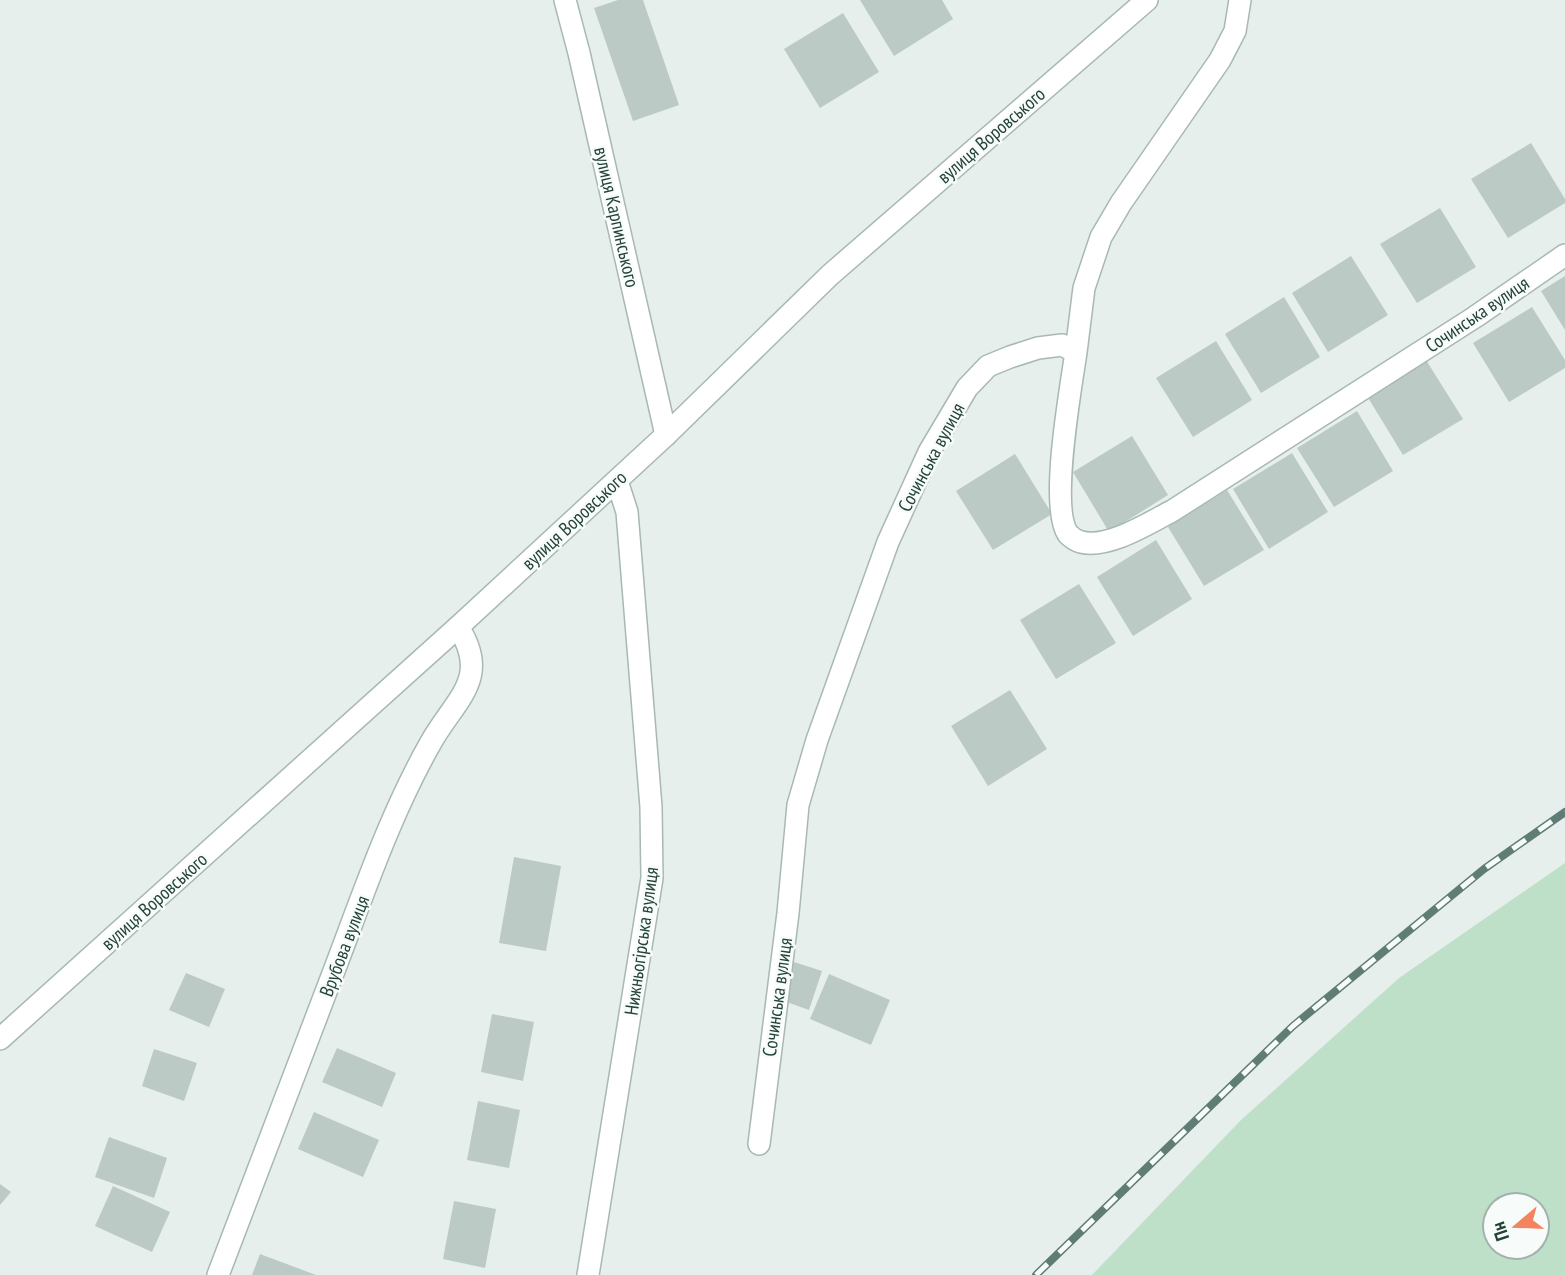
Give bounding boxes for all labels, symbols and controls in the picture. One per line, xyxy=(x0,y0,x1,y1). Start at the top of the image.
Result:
street label: вулиця Воровського xyxy=(932,82,1050,188)
street label: вулиця Карпинського xyxy=(589,144,645,290)
street label: Сочинська вулиця xyxy=(1421,271,1533,357)
street label: Сочинська вулиця xyxy=(892,398,970,516)
street label: вулиця Воровського xyxy=(517,465,631,575)
street label: вулиця Воровського xyxy=(96,847,212,955)
street label: Нижньогірська вулиця xyxy=(619,865,663,1017)
street label: Врубова вулиця xyxy=(314,892,374,1000)
street label: Сочинська вулиця xyxy=(757,936,797,1058)
north arrow xyxy=(1481,1191,1551,1261)
text: Пн xyxy=(1486,1219,1514,1244)

